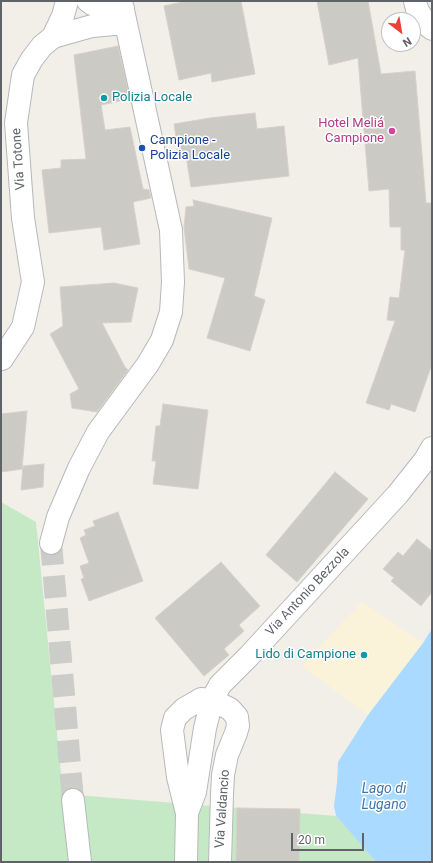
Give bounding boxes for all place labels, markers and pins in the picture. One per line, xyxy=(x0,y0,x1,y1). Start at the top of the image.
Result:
place label: Polizia Locale xyxy=(112,90,192,106)
marker: Polizia Locale xyxy=(99,93,109,103)
place label: Hotel Meliá Campione xyxy=(318,116,384,147)
marker: Hotel Meliá Campione xyxy=(387,126,397,136)
place label: Campione - Polizia Locale xyxy=(150,133,230,164)
marker: Campione - Polizia Locale xyxy=(137,143,147,153)
place label: Lido di Campione xyxy=(255,647,356,663)
marker: Lido di Campione xyxy=(359,650,369,660)

